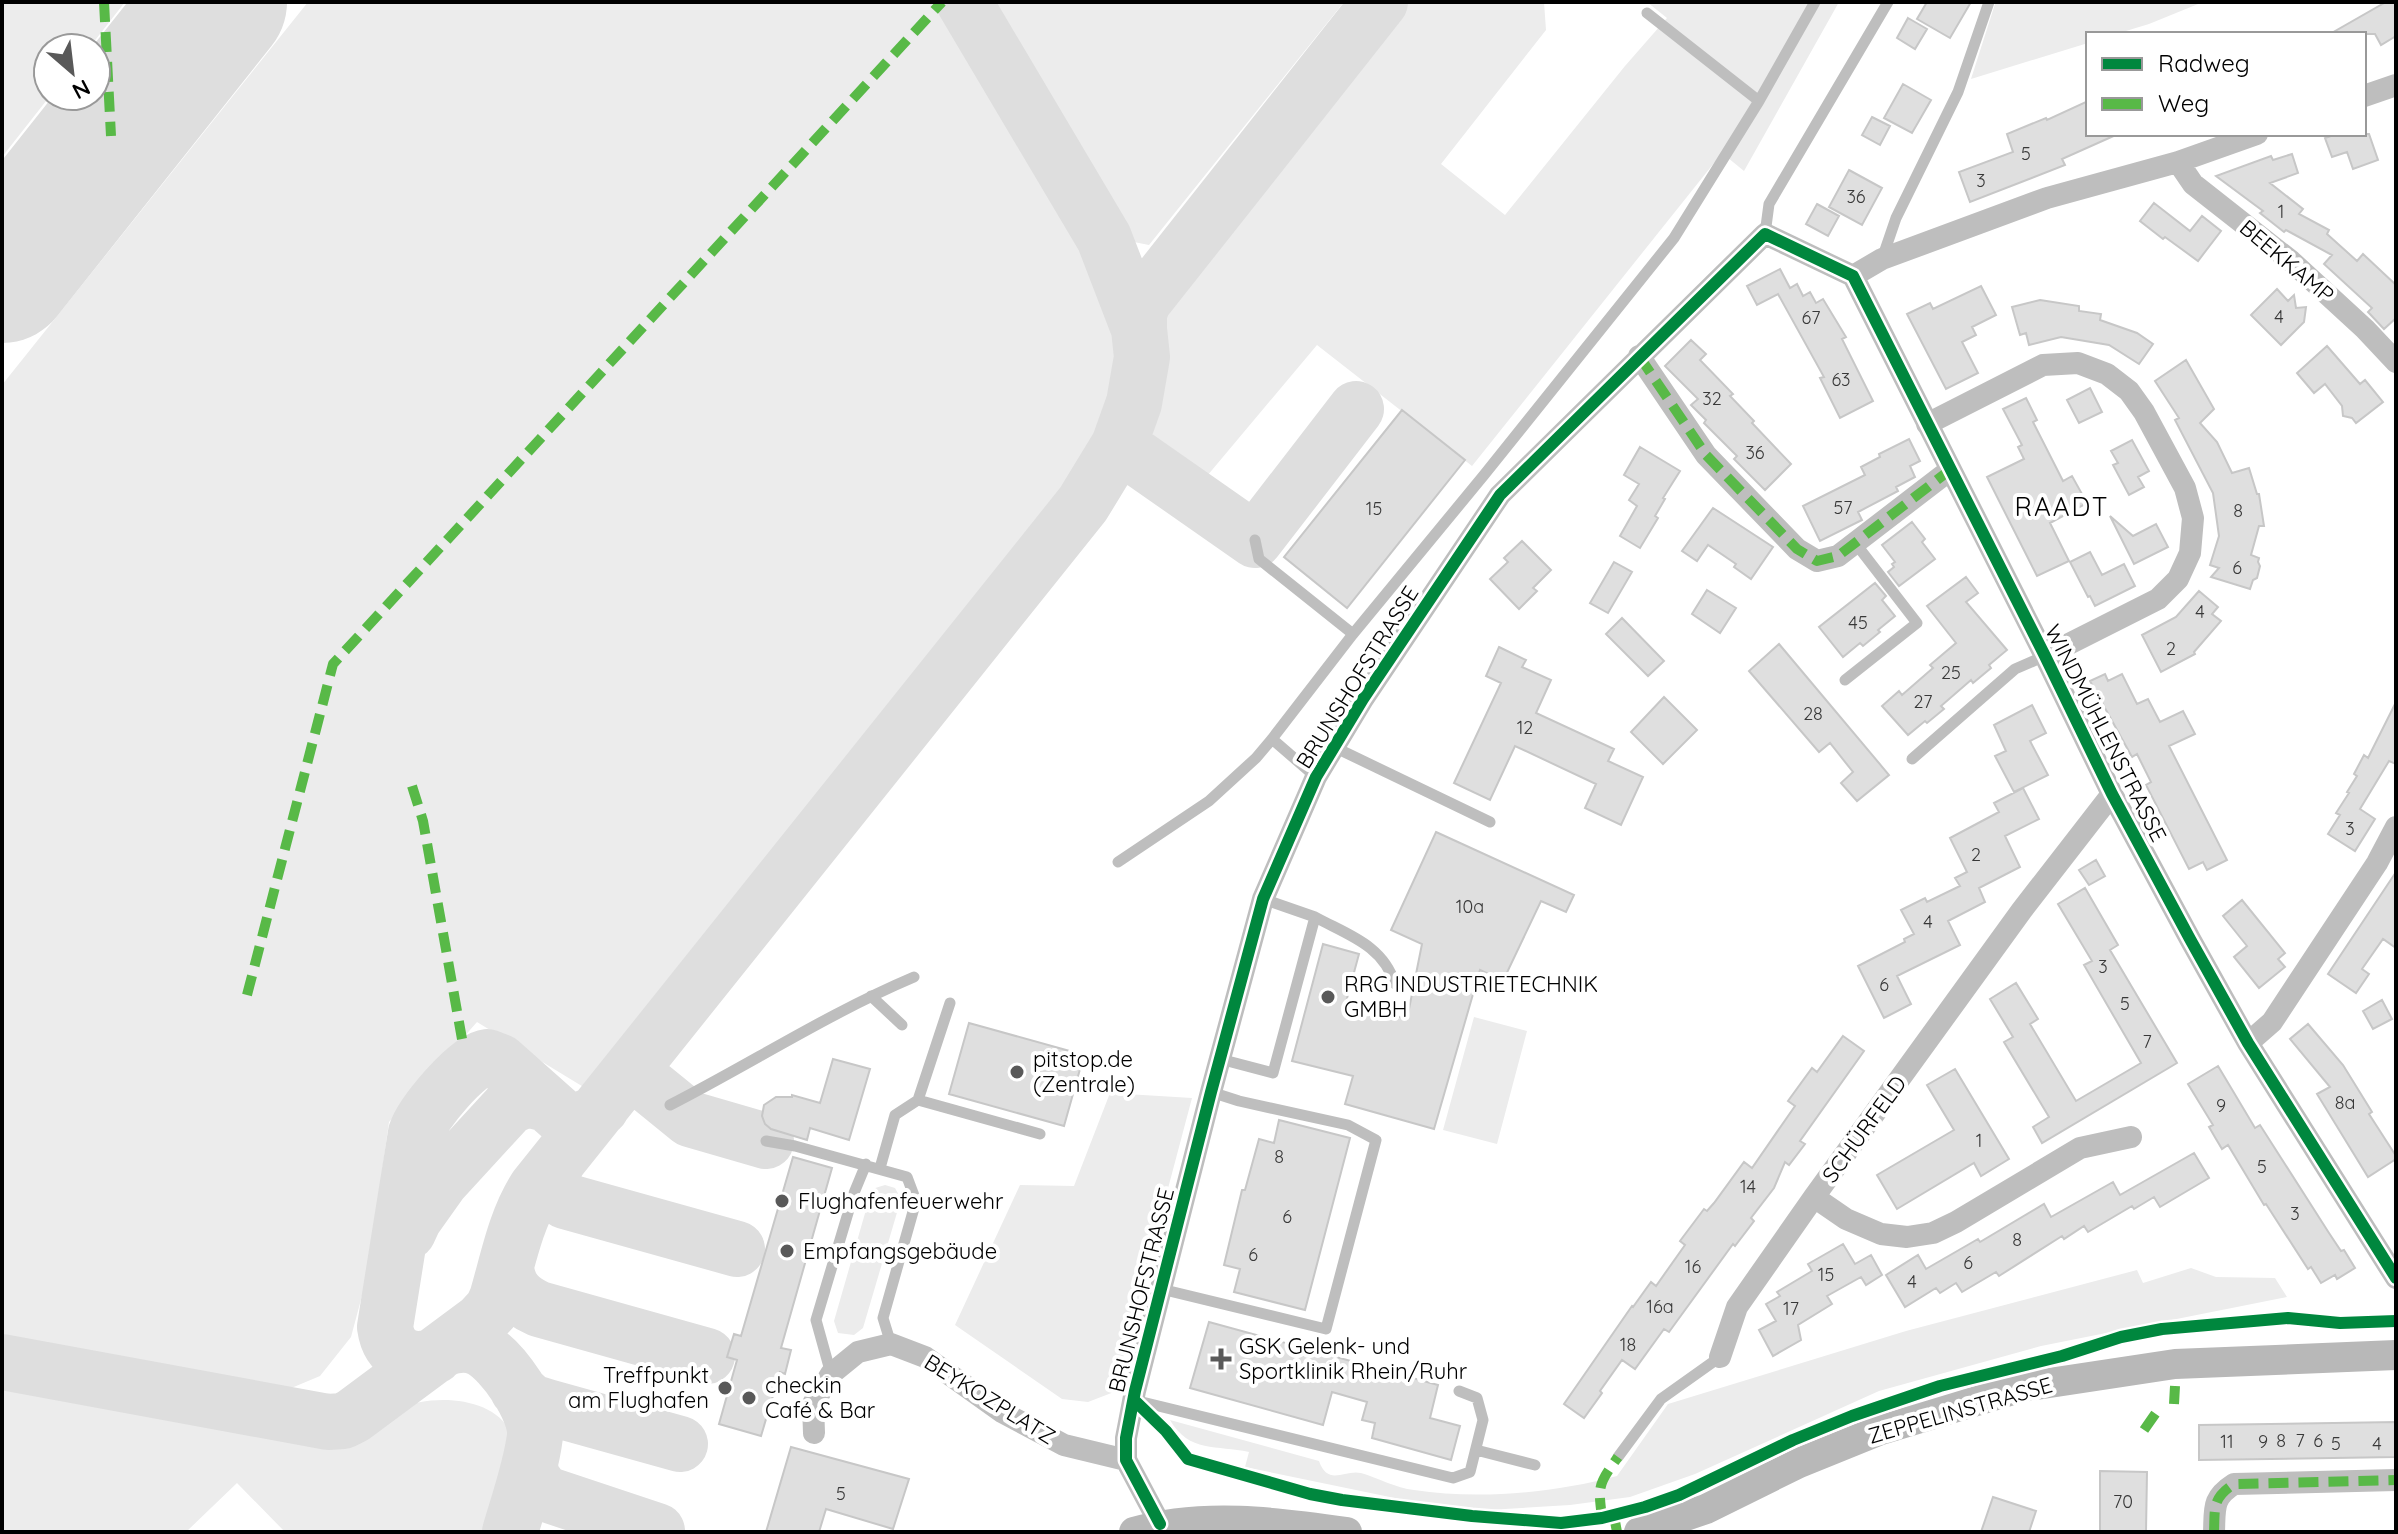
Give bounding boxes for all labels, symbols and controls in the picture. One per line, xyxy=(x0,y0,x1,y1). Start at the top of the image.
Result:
north arrow xyxy=(32,32,112,112)
legend xyxy=(2086,32,2366,136)
text: Radweg xyxy=(2158,48,2250,78)
text: N xyxy=(68,74,95,106)
text: Weg xyxy=(2158,88,2209,118)
house number: 5 xyxy=(2021,142,2031,165)
house number: 3 xyxy=(1976,169,1986,192)
house number: 36 xyxy=(1846,185,1866,208)
house number: 1 xyxy=(2278,200,2284,223)
street label: BEEKKAMP xyxy=(2234,213,2340,309)
house number: 4 xyxy=(2274,305,2284,328)
house number: 67 xyxy=(1802,306,1820,329)
house number: 63 xyxy=(1831,368,1851,391)
house number: 32 xyxy=(1702,387,1722,410)
house number: 36 xyxy=(1745,441,1765,464)
district label: RAADT xyxy=(2015,490,2109,523)
house number: 57 xyxy=(1833,496,1853,519)
house number: 15 xyxy=(1366,497,1382,520)
house number: 8 xyxy=(2233,499,2243,522)
house number: 6 xyxy=(2232,556,2242,579)
street label: BRUNSHOFSTRASSE xyxy=(1290,581,1424,773)
house number: 4 xyxy=(2195,600,2205,623)
house number: 45 xyxy=(1848,611,1868,634)
street label: WINDMÜHLENSTRASSE xyxy=(2039,620,2173,846)
house number: 2 xyxy=(2166,637,2176,660)
house number: 25 xyxy=(1941,661,1961,684)
house number: 27 xyxy=(1914,690,1932,713)
house number: 28 xyxy=(1803,702,1823,725)
house number: 12 xyxy=(1517,716,1533,739)
house number: 3 xyxy=(2345,817,2355,840)
house number: 2 xyxy=(1971,843,1981,866)
house number: 10a xyxy=(1456,895,1484,918)
house number: 4 xyxy=(1923,910,1933,933)
house number: 3 xyxy=(2098,955,2108,978)
place label: RRG INDUSTRIETECHNIK GMBH xyxy=(1344,970,1598,1023)
house number: 6 xyxy=(1879,973,1889,996)
marker: RRG INDUSTRIETECHNIK GMBH xyxy=(1319,988,1337,1006)
house number: 5 xyxy=(2120,992,2130,1015)
house number: 7 xyxy=(2142,1030,2152,1053)
place label: pitstop.de (Zentrale) xyxy=(1033,1045,1135,1098)
marker: pitstop.de (Zentrale) xyxy=(1008,1063,1026,1081)
street label: SCHÜRFELD xyxy=(1816,1070,1912,1188)
house number: 8a xyxy=(2335,1091,2355,1114)
house number: 9 xyxy=(2216,1094,2226,1117)
house number: 1 xyxy=(1976,1129,1982,1152)
house number: 8 xyxy=(1274,1145,1284,1168)
house number: 5 xyxy=(2257,1155,2267,1178)
house number: 14 xyxy=(1740,1175,1756,1198)
street label: BRUNSHOFSTRASSE xyxy=(1102,1185,1180,1395)
place label: Flughafenfeuerwehr xyxy=(798,1187,1004,1215)
marker: Flughafenfeuerwehr xyxy=(773,1192,791,1210)
house number: 3 xyxy=(2290,1202,2300,1225)
house number: 6 xyxy=(1282,1205,1292,1228)
house number: 8 xyxy=(2012,1228,2022,1251)
place label: Empfangsgebäude xyxy=(803,1237,997,1265)
marker: Empfangsgebäude xyxy=(778,1242,796,1260)
house number: 6 xyxy=(1248,1243,1258,1266)
house number: 6 xyxy=(1963,1251,1973,1274)
house number: 16 xyxy=(1685,1255,1701,1278)
house number: 15 xyxy=(1818,1263,1834,1286)
house number: 4 xyxy=(1907,1270,1917,1293)
house number: 16a xyxy=(1646,1295,1674,1318)
house number: 17 xyxy=(1783,1297,1799,1320)
place label: GSK Gelenk- und Sportklinik Rhein/Ruhr xyxy=(1239,1332,1468,1385)
house number: 18 xyxy=(1620,1333,1636,1356)
street label: BEYKOZPLATZ xyxy=(919,1348,1061,1450)
marker: GSK Gelenk- und Sportklinik Rhein/Ruhr xyxy=(1210,1348,1232,1370)
place label: Treffpunkt am Flughafen xyxy=(568,1361,709,1414)
street label: ZEPPELINSTRASSE xyxy=(1865,1370,2055,1450)
place label: checkin Café & Bar xyxy=(765,1371,876,1424)
marker: Treffpunkt am Flughafen xyxy=(716,1379,734,1397)
marker: checkin Café & Bar xyxy=(740,1389,758,1407)
house number: 8 xyxy=(2276,1429,2286,1452)
house number: 7 xyxy=(2295,1429,2305,1452)
house number: 6 xyxy=(2313,1429,2323,1452)
house number: 11 xyxy=(2220,1430,2234,1453)
house number: 9 xyxy=(2258,1430,2268,1453)
house number: 5 xyxy=(2331,1432,2341,1455)
house number: 4 xyxy=(2372,1432,2382,1455)
house number: 5 xyxy=(836,1482,846,1505)
house number: 70 xyxy=(2113,1490,2133,1513)

